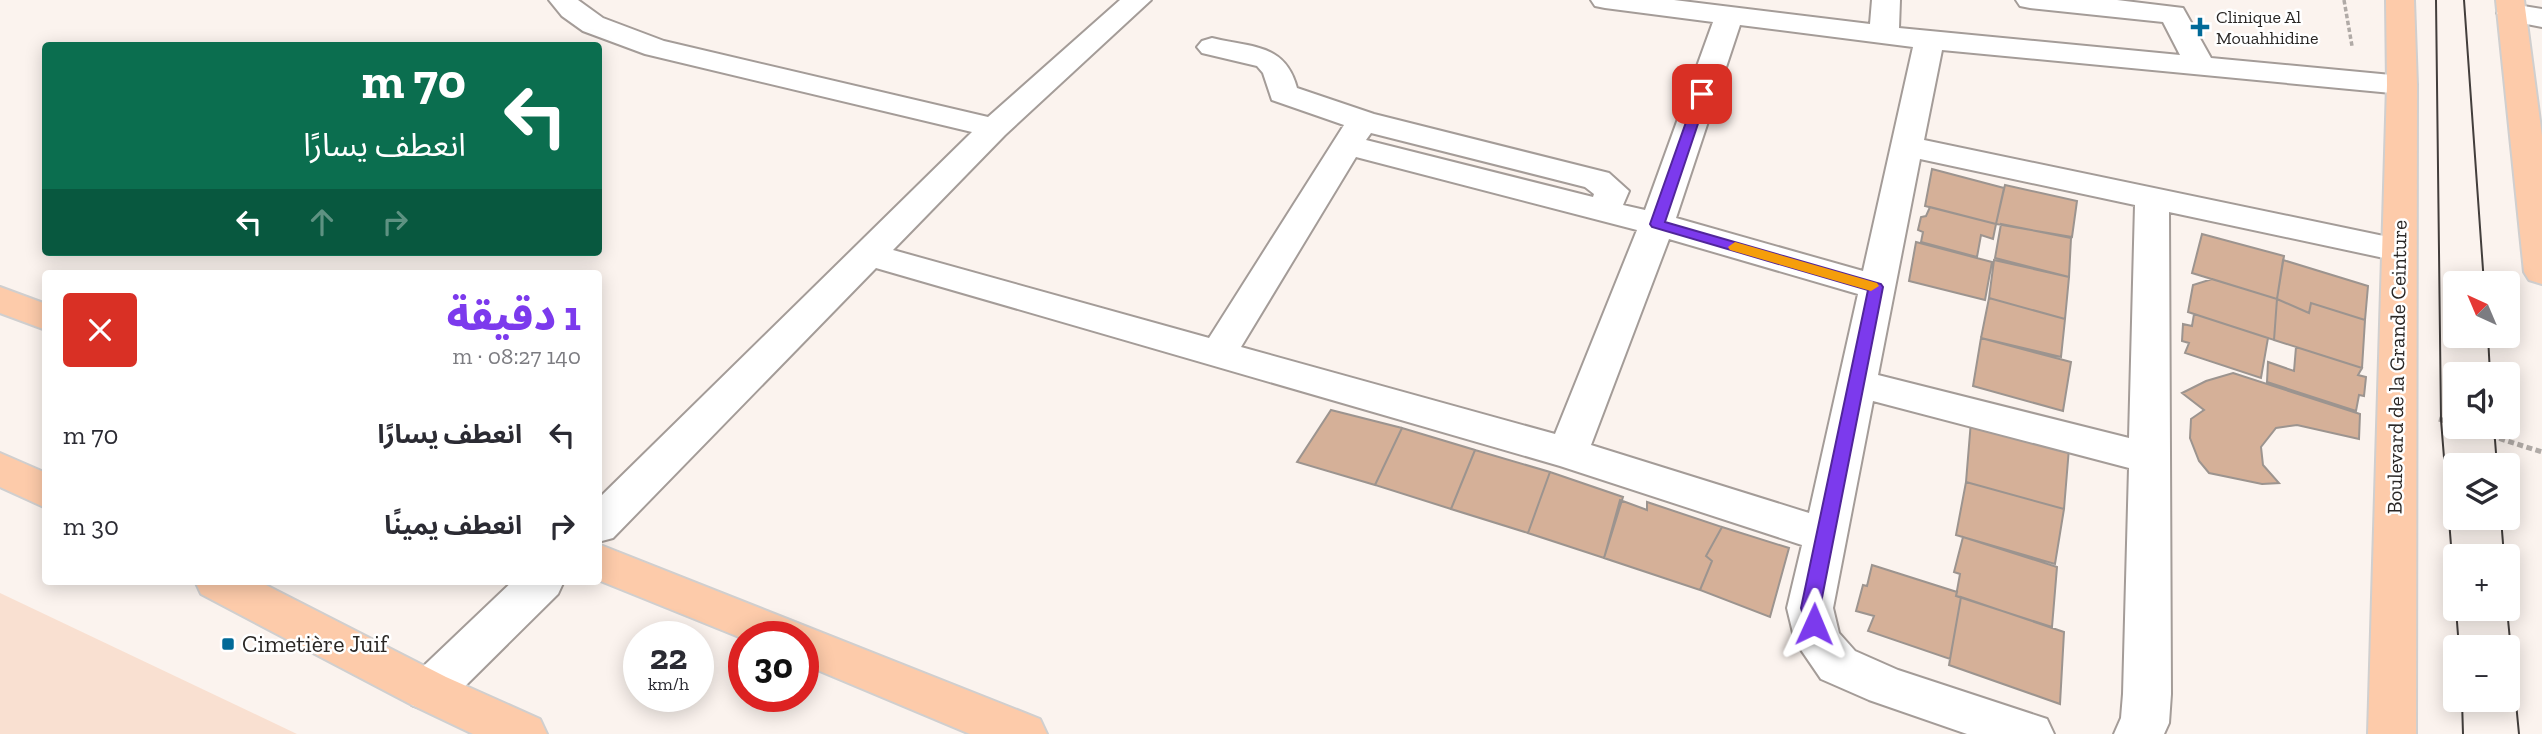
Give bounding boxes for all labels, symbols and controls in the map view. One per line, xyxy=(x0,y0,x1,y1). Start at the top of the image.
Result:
place label: Clinique Al Mouahhidine xyxy=(2216,6,2318,49)
marker: Clinique Al Mouahhidine xyxy=(2190,17,2210,37)
text: 70 m xyxy=(361,52,466,111)
pin xyxy=(1672,64,1732,124)
icon: left xyxy=(490,70,581,161)
icon: arrive xyxy=(1683,75,1721,113)
text: انعطف يسارًا xyxy=(303,126,466,164)
icon: left xyxy=(230,203,268,241)
icon: ahead xyxy=(303,203,341,241)
icon: right xyxy=(376,203,414,241)
street label: Boulevard de la Grande Ceinture xyxy=(2381,220,2412,514)
north arrow xyxy=(2443,271,2520,348)
map controls xyxy=(2443,271,2520,712)
text: 1 دقيقة xyxy=(447,290,581,341)
button: close xyxy=(63,293,137,367)
text: 140 m · 08:27 xyxy=(452,342,581,370)
button: sound xyxy=(2443,362,2520,439)
icon: left xyxy=(543,416,581,454)
text: انعطف يسارًا xyxy=(377,418,522,450)
text: 70 m xyxy=(63,419,119,451)
button: layers xyxy=(2443,453,2520,530)
icon: right xyxy=(543,507,581,545)
text: انعطف يمينًا xyxy=(384,509,522,541)
text: 30 m xyxy=(63,510,119,542)
button: + xyxy=(2443,544,2520,621)
position arrow xyxy=(1777,587,1851,661)
speed limit sign: 30 xyxy=(728,621,819,712)
place label: Cimetière Juif xyxy=(242,629,390,658)
button: − xyxy=(2443,635,2520,712)
marker: Cimetière Juif xyxy=(220,636,236,652)
text: 22 xyxy=(650,636,687,678)
text: km/h xyxy=(648,673,689,695)

